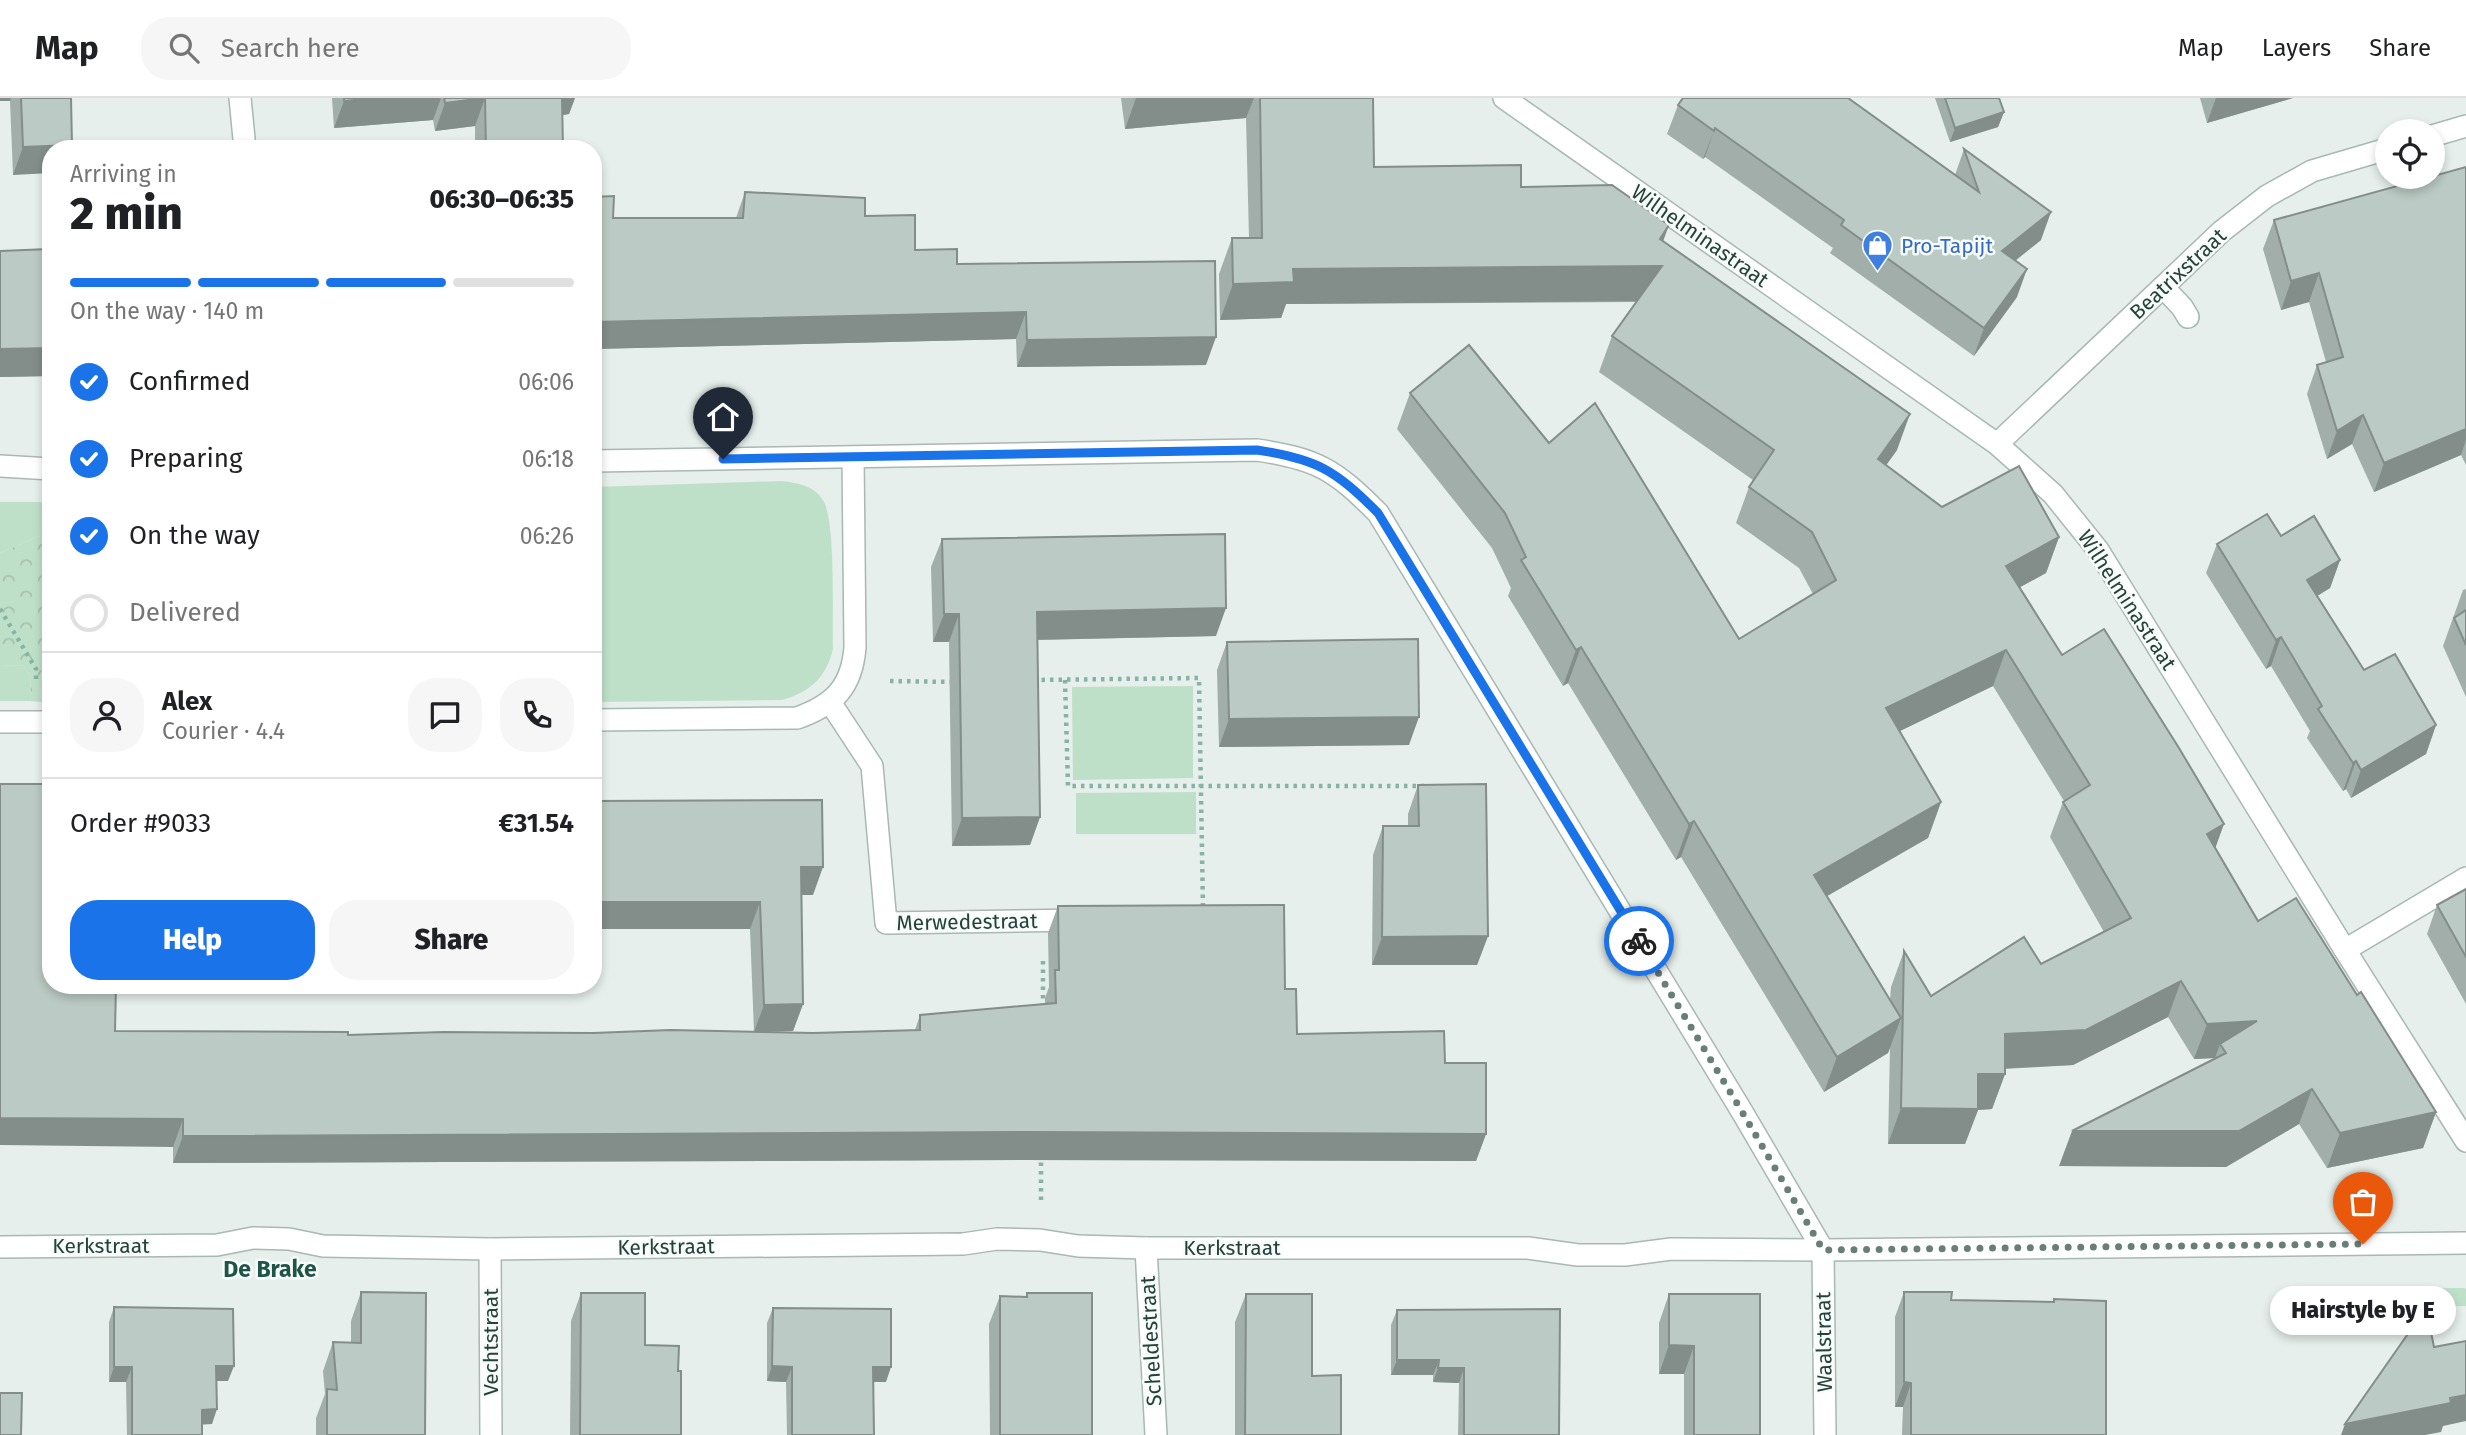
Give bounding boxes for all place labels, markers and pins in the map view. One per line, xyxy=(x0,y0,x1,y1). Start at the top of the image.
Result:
shop icon: Pro-Tapijt xyxy=(1861,229,1895,273)
place label: Pro-Tapijt xyxy=(1901,233,1993,259)
pin xyxy=(693,387,753,459)
pin xyxy=(2333,1172,2393,1244)
callout: Hairstyle by E xyxy=(2270,1286,2456,1335)

